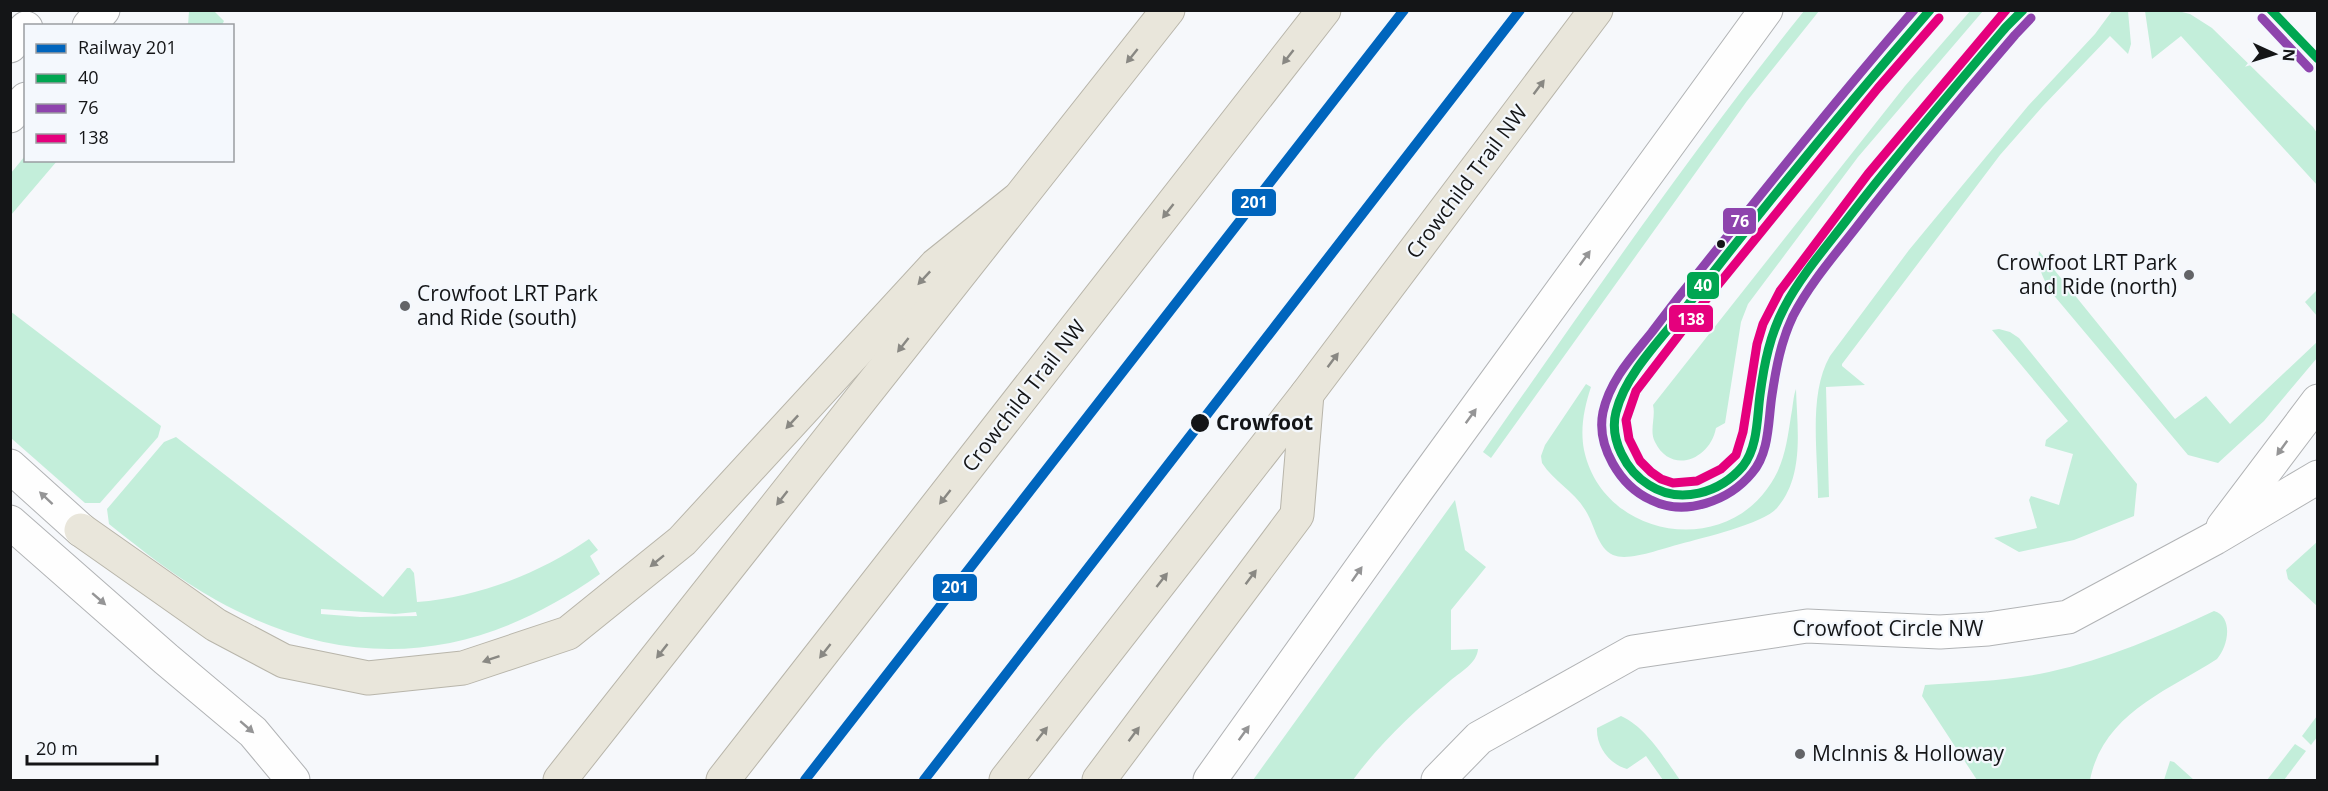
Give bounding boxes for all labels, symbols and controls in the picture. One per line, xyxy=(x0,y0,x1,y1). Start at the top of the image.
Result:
legend xyxy=(24,24,234,162)
north arrow xyxy=(2244,24,2304,84)
text: Railway 201 xyxy=(78,35,177,59)
one-way arrow xyxy=(1126,48,1139,63)
text: N xyxy=(2278,48,2300,62)
one-way arrow xyxy=(1282,49,1294,64)
text: 40 xyxy=(78,65,99,89)
one-way arrow xyxy=(1532,79,1544,94)
text: 76 xyxy=(78,95,99,119)
street label: Crowchild Trail NW xyxy=(1399,98,1534,264)
text: 138 xyxy=(78,125,109,149)
line badge: 201 xyxy=(1231,188,1277,217)
text: 201 xyxy=(1240,191,1268,213)
one-way arrow xyxy=(1163,203,1175,218)
line badge: 76 xyxy=(1722,207,1757,235)
text: 76 xyxy=(1731,210,1749,232)
unlabelled marker xyxy=(1715,238,1727,250)
place label: Crowfoot LRT Park and Ride (north) xyxy=(1996,248,2177,300)
one-way arrow xyxy=(1579,251,1591,266)
marker: Crowfoot LRT Park and Ride (north) xyxy=(2182,268,2196,282)
one-way arrow xyxy=(917,271,931,286)
line badge: 40 xyxy=(1686,271,1720,300)
text: 40 xyxy=(1694,274,1712,296)
place label: Crowfoot LRT Park and Ride (south) xyxy=(417,279,598,331)
marker: Crowfoot LRT Park and Ride (south) xyxy=(398,299,412,313)
line badge: 138 xyxy=(1668,304,1714,333)
text: 138 xyxy=(1677,308,1705,330)
street label: Crowchild Trail NW xyxy=(955,313,1092,477)
one-way arrow xyxy=(896,337,909,353)
one-way arrow xyxy=(1326,352,1339,368)
place label: Crowfoot xyxy=(1216,408,1313,436)
one-way arrow xyxy=(1465,408,1477,424)
marker: Crowfoot xyxy=(1189,412,1211,434)
one-way arrow xyxy=(785,414,799,429)
one-way arrow xyxy=(2276,440,2288,455)
one-way arrow xyxy=(938,489,951,505)
one-way arrow xyxy=(777,491,789,506)
one-way arrow xyxy=(39,492,54,505)
one-way arrow xyxy=(649,555,664,567)
one-way arrow xyxy=(1351,567,1363,583)
one-way arrow xyxy=(1244,570,1256,585)
line badge: 201 xyxy=(932,573,978,602)
one-way arrow xyxy=(1155,573,1167,588)
text: 201 xyxy=(941,576,969,598)
one-way arrow xyxy=(91,592,106,605)
street label: Crowfoot Circle NW xyxy=(1793,614,1984,642)
one-way arrow xyxy=(819,643,831,658)
one-way arrow xyxy=(656,644,668,659)
one-way arrow xyxy=(482,654,500,664)
one-way arrow xyxy=(239,720,255,733)
one-way arrow xyxy=(1238,725,1250,741)
one-way arrow xyxy=(1128,726,1140,741)
one-way arrow xyxy=(1036,727,1048,742)
scale bar xyxy=(27,728,158,766)
text: 20 m xyxy=(36,736,78,760)
place label: McInnis & Holloway xyxy=(1812,739,2004,767)
marker: McInnis & Holloway xyxy=(1793,747,1807,761)

